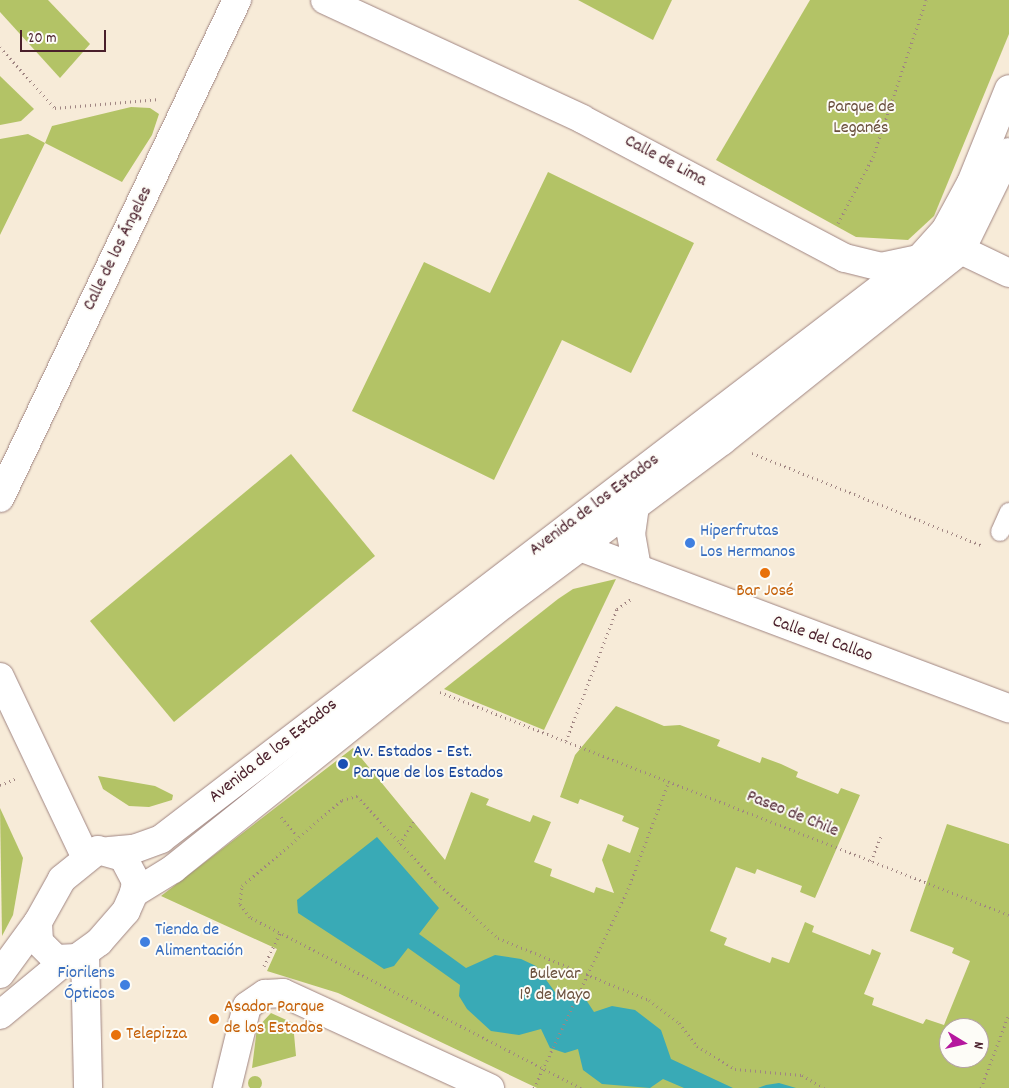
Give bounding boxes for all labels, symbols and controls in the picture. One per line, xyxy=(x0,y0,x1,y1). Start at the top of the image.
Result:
scale bar xyxy=(22,20,109,52)
text: 20 m xyxy=(28,28,56,50)
park label: Parque de Leganés xyxy=(827,98,895,140)
street label: Calle de Lima xyxy=(620,131,710,193)
street label: Calle de los Ángeles xyxy=(80,183,158,315)
street label: Avenida de los Estados xyxy=(526,450,664,562)
place label: Hiperfrutas Los Hermanos xyxy=(700,522,796,564)
marker: Hiperfrutas Los Hermanos xyxy=(684,537,696,549)
marker: Bar José xyxy=(759,567,771,579)
place label: Bar José xyxy=(736,581,794,603)
street label: Calle del Callao xyxy=(769,612,875,668)
street label: Avenida de los Estados xyxy=(205,695,343,809)
place label: Av. Estados - Est. Parque de los Estados xyxy=(353,743,503,786)
marker: Av. Estados - Est. Parque de los Estados xyxy=(337,758,349,770)
street label: Paseo de Chile xyxy=(743,787,841,843)
place label: Tienda de Alimentación xyxy=(155,921,243,964)
marker: Tienda de Alimentación xyxy=(139,936,151,948)
place label: Fiorilens Ópticos xyxy=(58,964,115,1006)
park label: Bulevar 1º de Mayo xyxy=(520,965,590,1008)
marker: Fiorilens Ópticos xyxy=(119,979,131,991)
place label: Asador Parque de los Estados xyxy=(224,998,324,1040)
marker: Asador Parque de los Estados xyxy=(208,1013,220,1025)
north arrow xyxy=(939,1018,989,1068)
place label: Telepizza xyxy=(126,1024,187,1046)
marker: Telepizza xyxy=(110,1029,122,1041)
text: N xyxy=(967,1040,988,1050)

